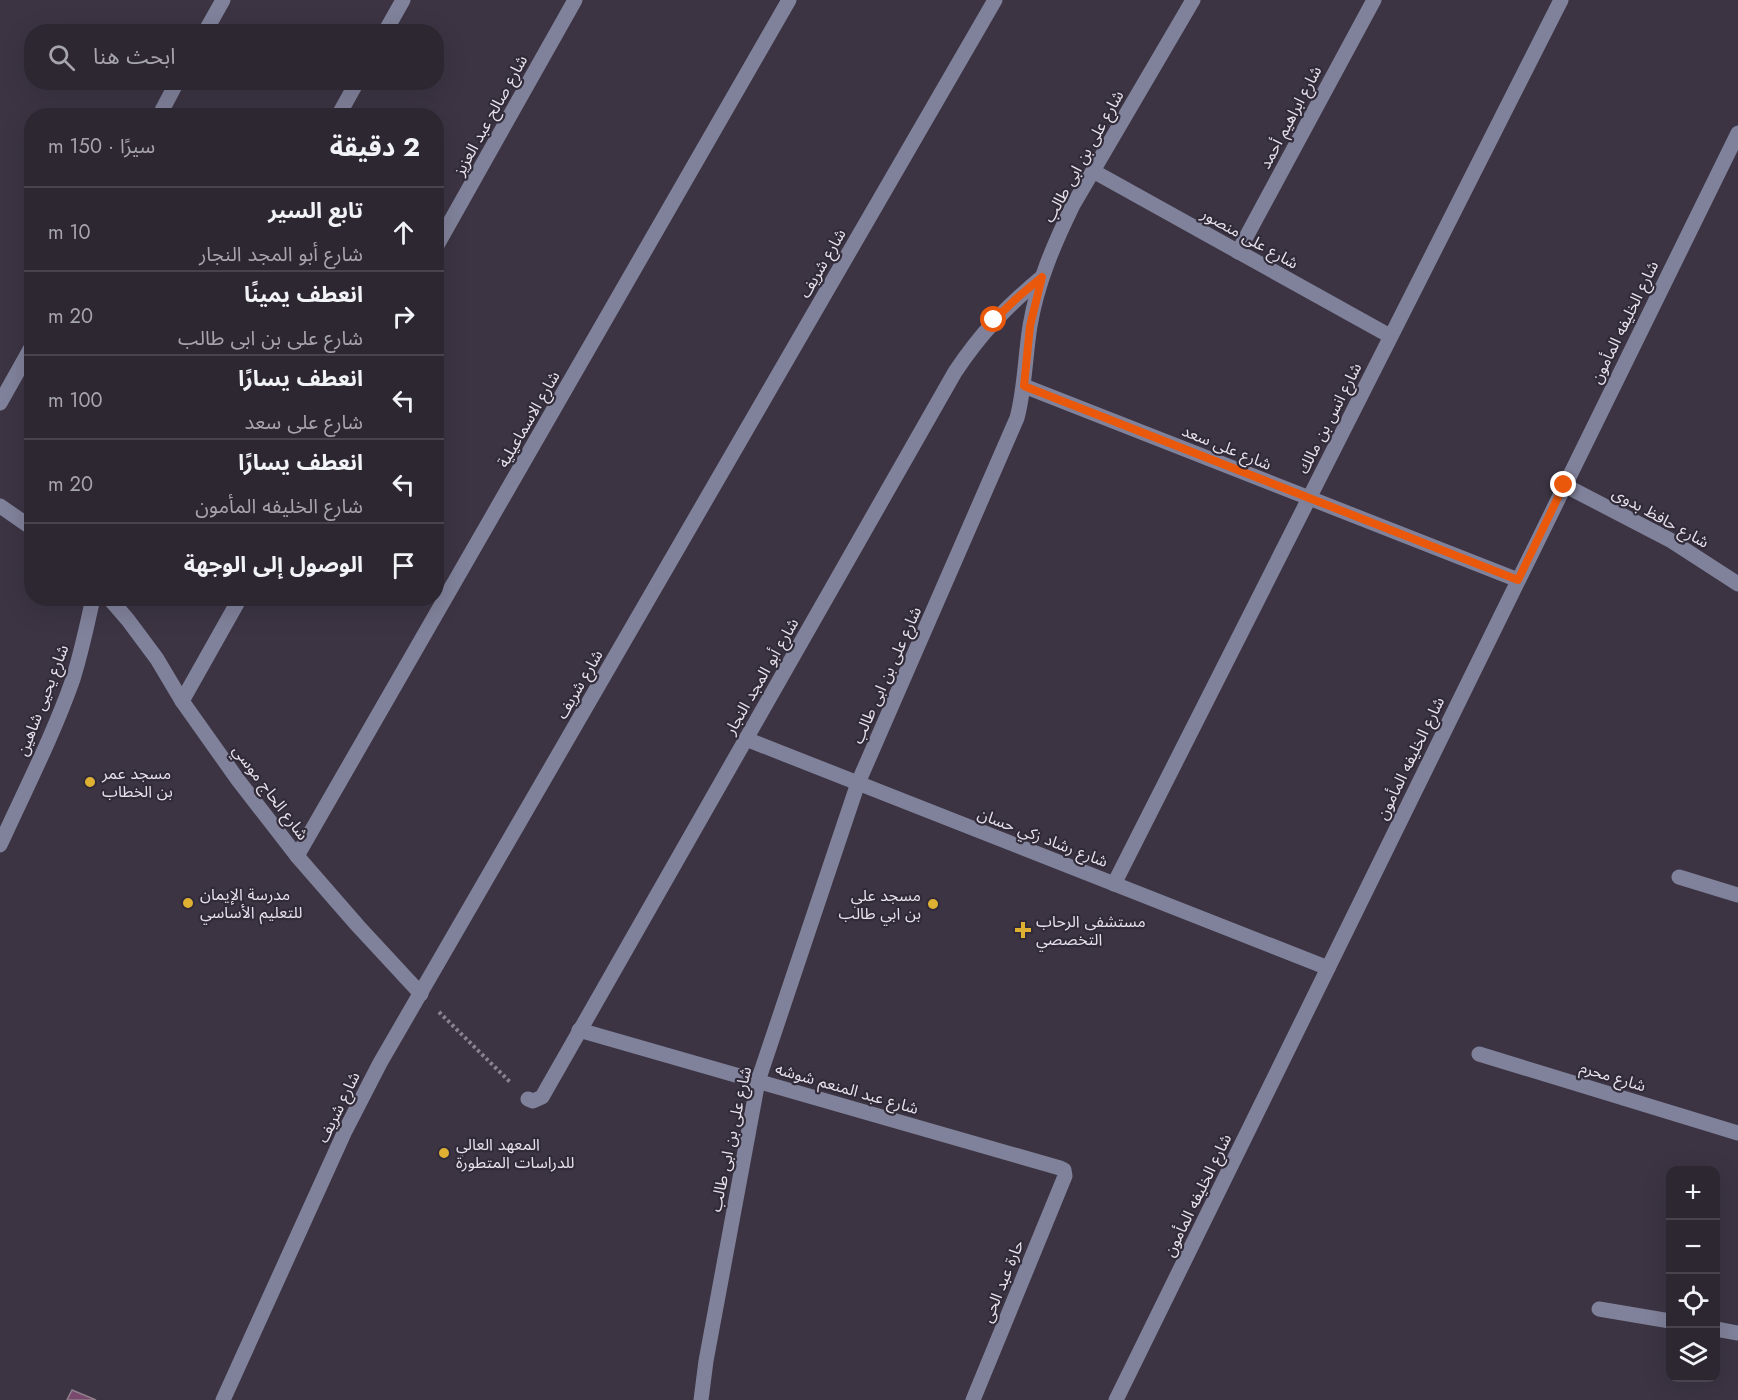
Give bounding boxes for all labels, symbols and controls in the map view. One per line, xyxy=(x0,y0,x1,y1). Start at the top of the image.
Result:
search box xyxy=(24,24,444,90)
text: ابحث هنا xyxy=(93,40,175,72)
icon: search xyxy=(45,41,78,74)
street label: شارع صالح عبد العزيز xyxy=(447,51,534,181)
street label: شارع ابراهيم أحمد xyxy=(1254,62,1328,173)
street label: شارع على بن ابى طالب xyxy=(1037,86,1130,227)
text: 2 دقيقة xyxy=(330,128,420,166)
text: سيرًا · 150 m xyxy=(48,132,155,161)
text: تابع السير xyxy=(268,194,363,226)
street label: شارع على منصور xyxy=(1196,202,1303,276)
icon: ahead xyxy=(387,216,420,249)
text: 10 m xyxy=(48,218,91,247)
street label: شارع شريف xyxy=(793,224,852,303)
text: شارع أبو المجد النجار xyxy=(199,240,363,269)
street label: شارع الخليفه المأمون xyxy=(1585,257,1665,388)
text: انعطف يمينًا xyxy=(244,278,363,310)
icon: right xyxy=(387,300,420,333)
text: 20 m xyxy=(48,302,93,331)
route start xyxy=(980,306,1006,332)
text: شارع على بن ابى طالب xyxy=(178,324,363,353)
street label: شارع انس بن مالك xyxy=(1292,359,1368,478)
text: انعطف يسارًا xyxy=(238,362,363,394)
street label: شارع الاسماعيلية xyxy=(491,367,566,472)
icon: left xyxy=(387,384,420,417)
text: 100 m xyxy=(48,386,103,415)
text: شارع على سعد xyxy=(245,408,363,437)
street label: شارع على سعد xyxy=(1178,419,1275,477)
text: انعطف يسارًا xyxy=(238,446,363,478)
icon: left xyxy=(387,468,420,501)
text: 20 m xyxy=(48,470,93,499)
route end xyxy=(1550,471,1576,497)
street label: شارع حافظ بدوى xyxy=(1608,481,1713,554)
text: شارع الخليفه المأمون xyxy=(195,492,363,521)
text: الوصول إلى الوجهة xyxy=(184,548,363,580)
icon: arrive xyxy=(387,549,420,582)
street label: شارع على بن ابى طالب xyxy=(846,603,928,748)
street label: شارع أبو المجد النجار xyxy=(718,614,805,740)
street label: شارع يحيى شاهين xyxy=(11,641,75,760)
street label: شارع شريف xyxy=(550,645,609,724)
street label: شارع الخليفه المأمون xyxy=(1371,693,1451,824)
street label: شارع الحاج موسي xyxy=(226,740,314,845)
place label: مسجد عمر بن الخطاب xyxy=(101,762,173,803)
marker: مسجد عمر بن الخطاب xyxy=(83,775,97,789)
street label: شارع رشاد زكي حسان xyxy=(974,802,1111,874)
place label: مدرسة الإيمان للتعليم الأساسي xyxy=(200,883,302,925)
place label: مسجد علي بن ابي طالب xyxy=(838,884,921,926)
marker: مدرسة الإيمان للتعليم الأساسي xyxy=(181,896,195,910)
marker: مسجد علي بن ابي طالب xyxy=(926,897,940,911)
place label: مستشفى الرحاب التخصصي xyxy=(1036,910,1146,952)
marker: مستشفى الرحاب التخصصي xyxy=(1014,921,1032,939)
street label: شارع محرم xyxy=(1577,1056,1649,1098)
street label: شارع عبد المنعم شوشه xyxy=(772,1057,921,1121)
street label: شارع على بن ابى طالب xyxy=(704,1064,758,1214)
street label: شارع شريف xyxy=(311,1068,367,1147)
street label: شارع الخليفه المأمون xyxy=(1158,1130,1238,1261)
place label: المعهد العالي للدراسات المتطورة xyxy=(456,1133,574,1174)
marker: المعهد العالي للدراسات المتطورة xyxy=(437,1146,451,1160)
map controls xyxy=(1666,1166,1720,1382)
button: + xyxy=(1666,1166,1720,1220)
button: − xyxy=(1666,1220,1720,1274)
street label: حارة عبد الحى xyxy=(975,1236,1029,1326)
button: locate xyxy=(1666,1274,1720,1328)
button: layers xyxy=(1666,1328,1720,1382)

